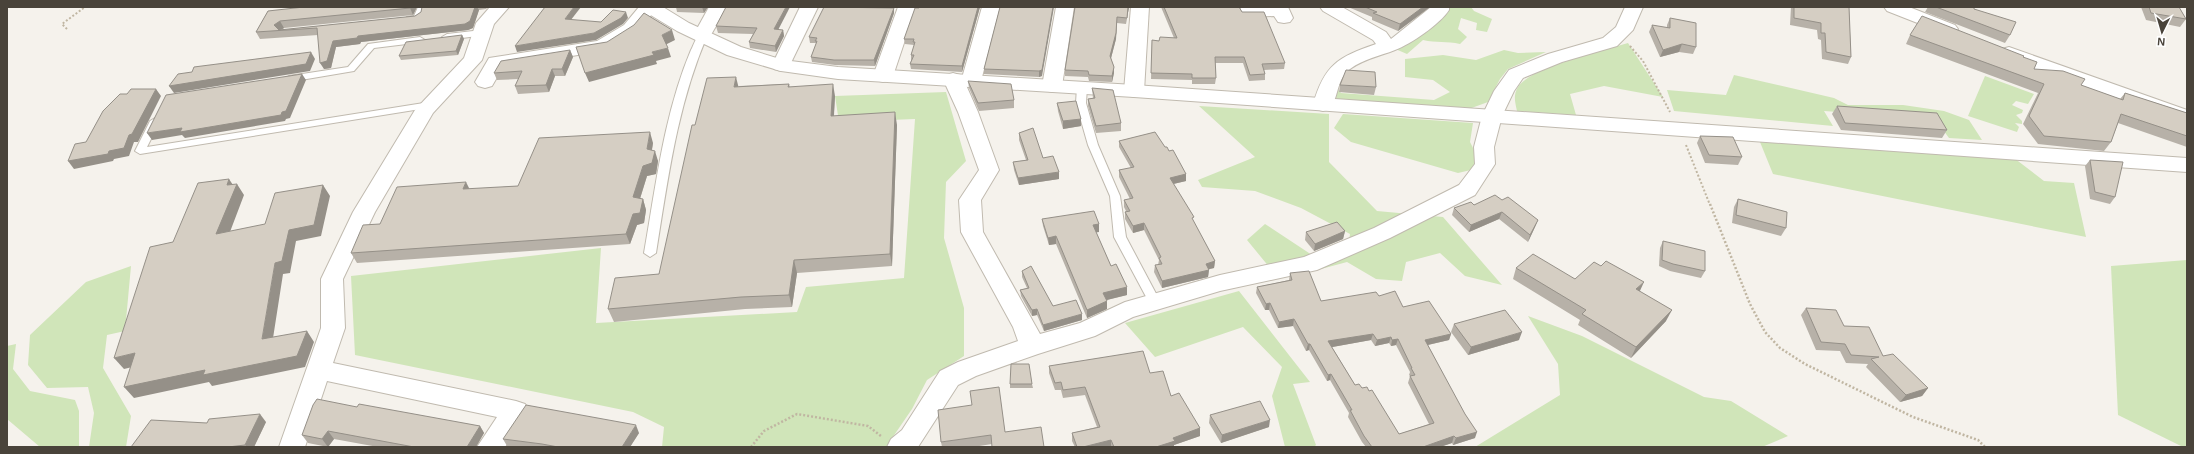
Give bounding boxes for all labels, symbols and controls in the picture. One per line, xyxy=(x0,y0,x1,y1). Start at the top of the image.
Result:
north arrow xyxy=(2142,12,2182,52)
text: N xyxy=(2157,36,2166,48)

